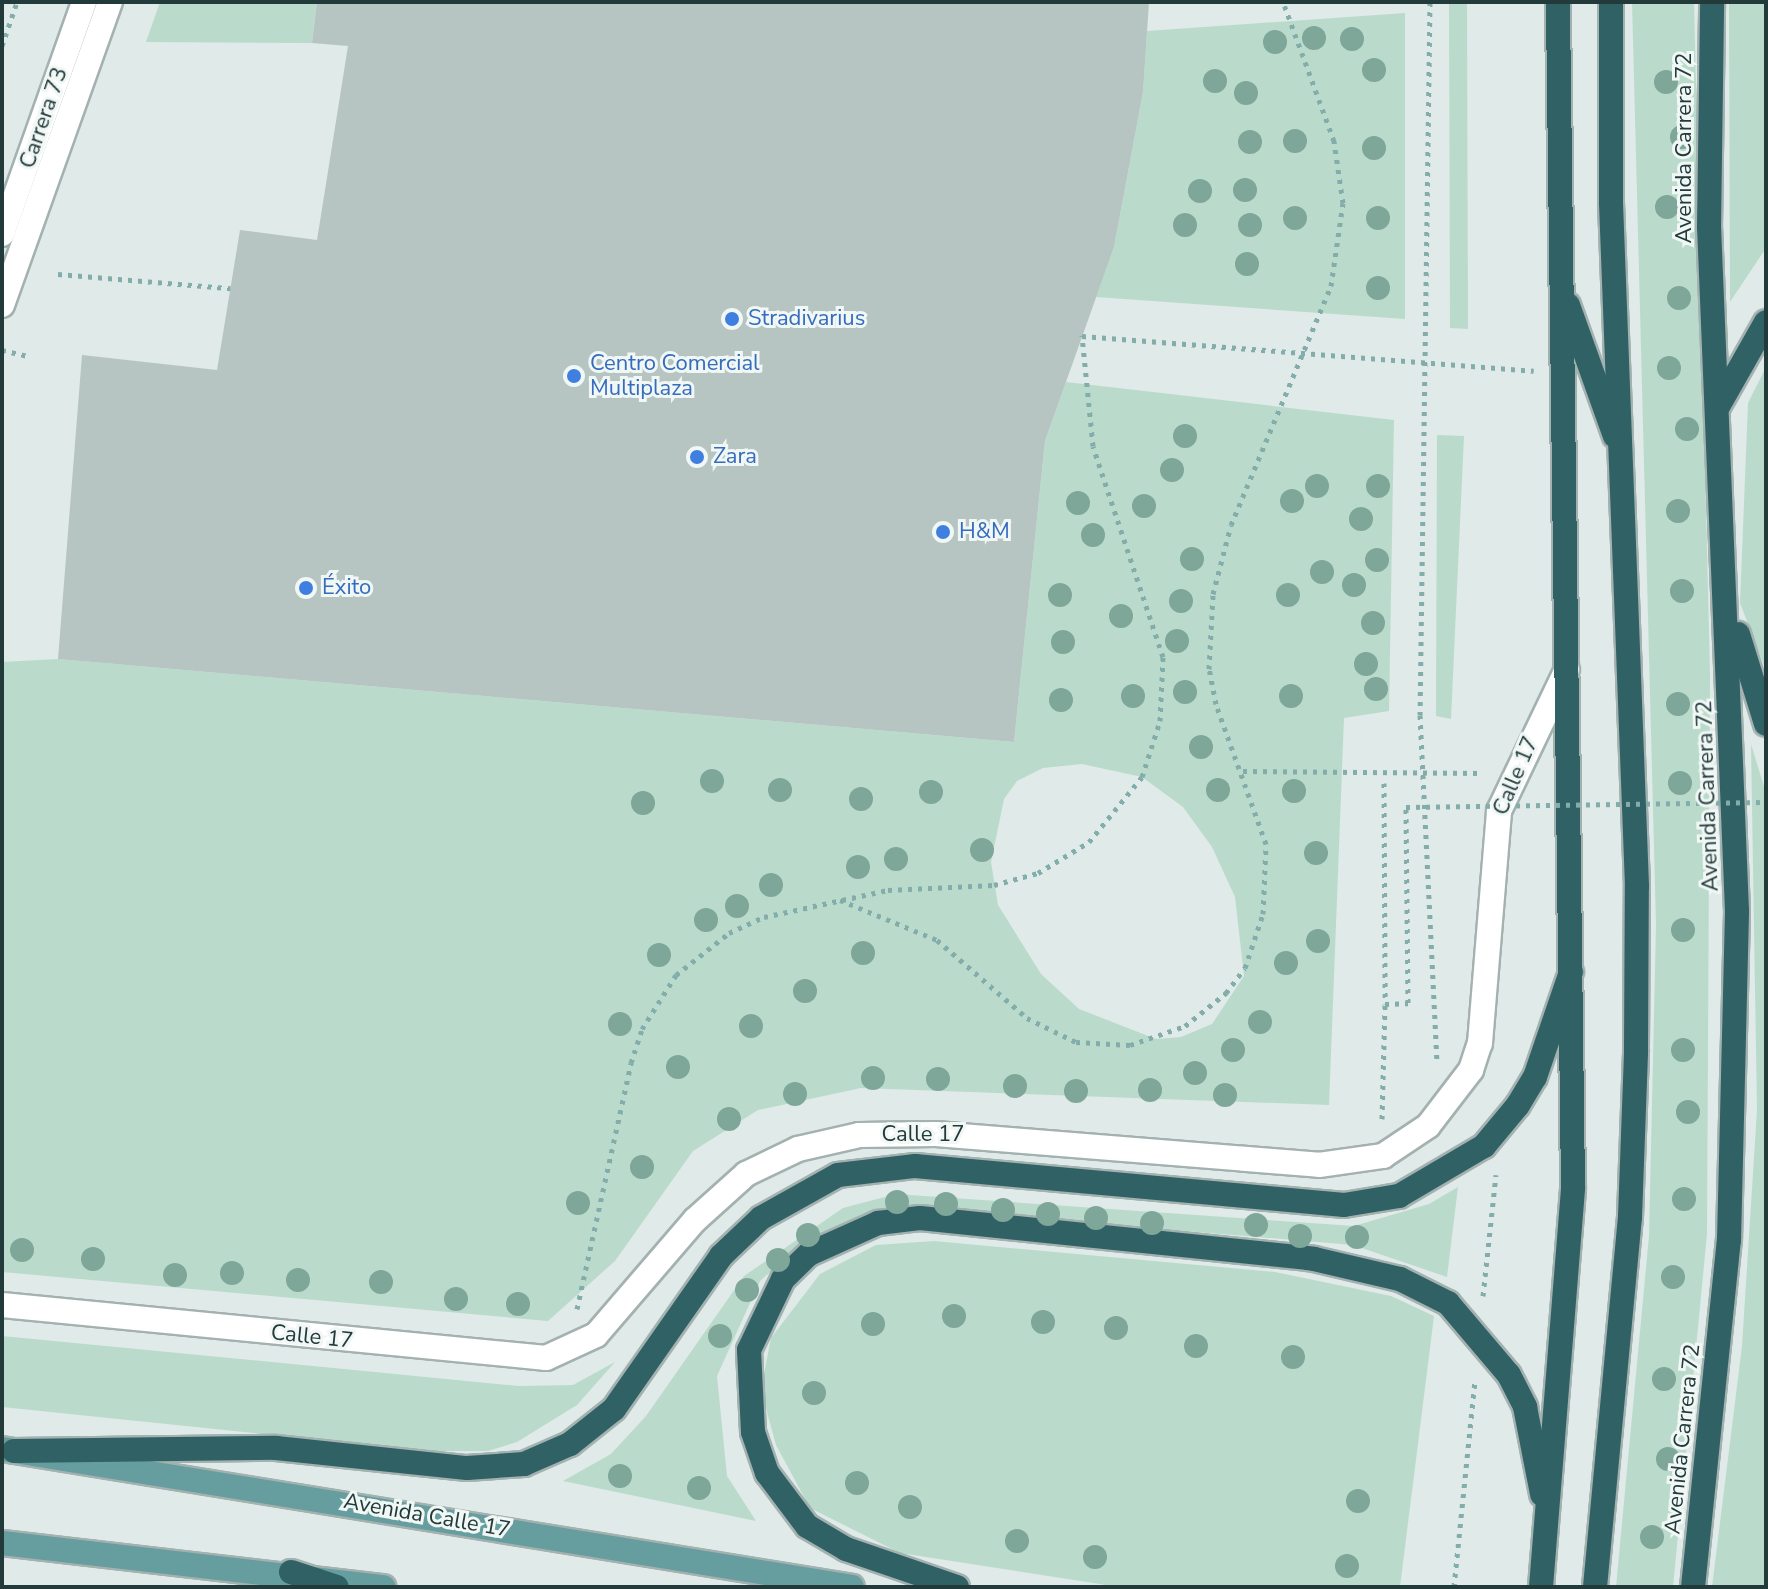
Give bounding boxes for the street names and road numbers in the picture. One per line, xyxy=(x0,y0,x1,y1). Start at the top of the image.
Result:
street label: Avenida Carrera 72 xyxy=(1672,53,1698,243)
street label: Carrera 73 xyxy=(14,64,74,172)
street label: Avenida Carrera 72 xyxy=(1691,700,1725,892)
street label: Calle 17 xyxy=(1488,733,1544,819)
street label: Calle 17 xyxy=(882,1122,964,1148)
street label: Calle 17 xyxy=(269,1320,355,1354)
street label: Avenida Carrera 72 xyxy=(1660,1343,1706,1535)
street label: Avenida Calle 17 xyxy=(342,1488,512,1544)

